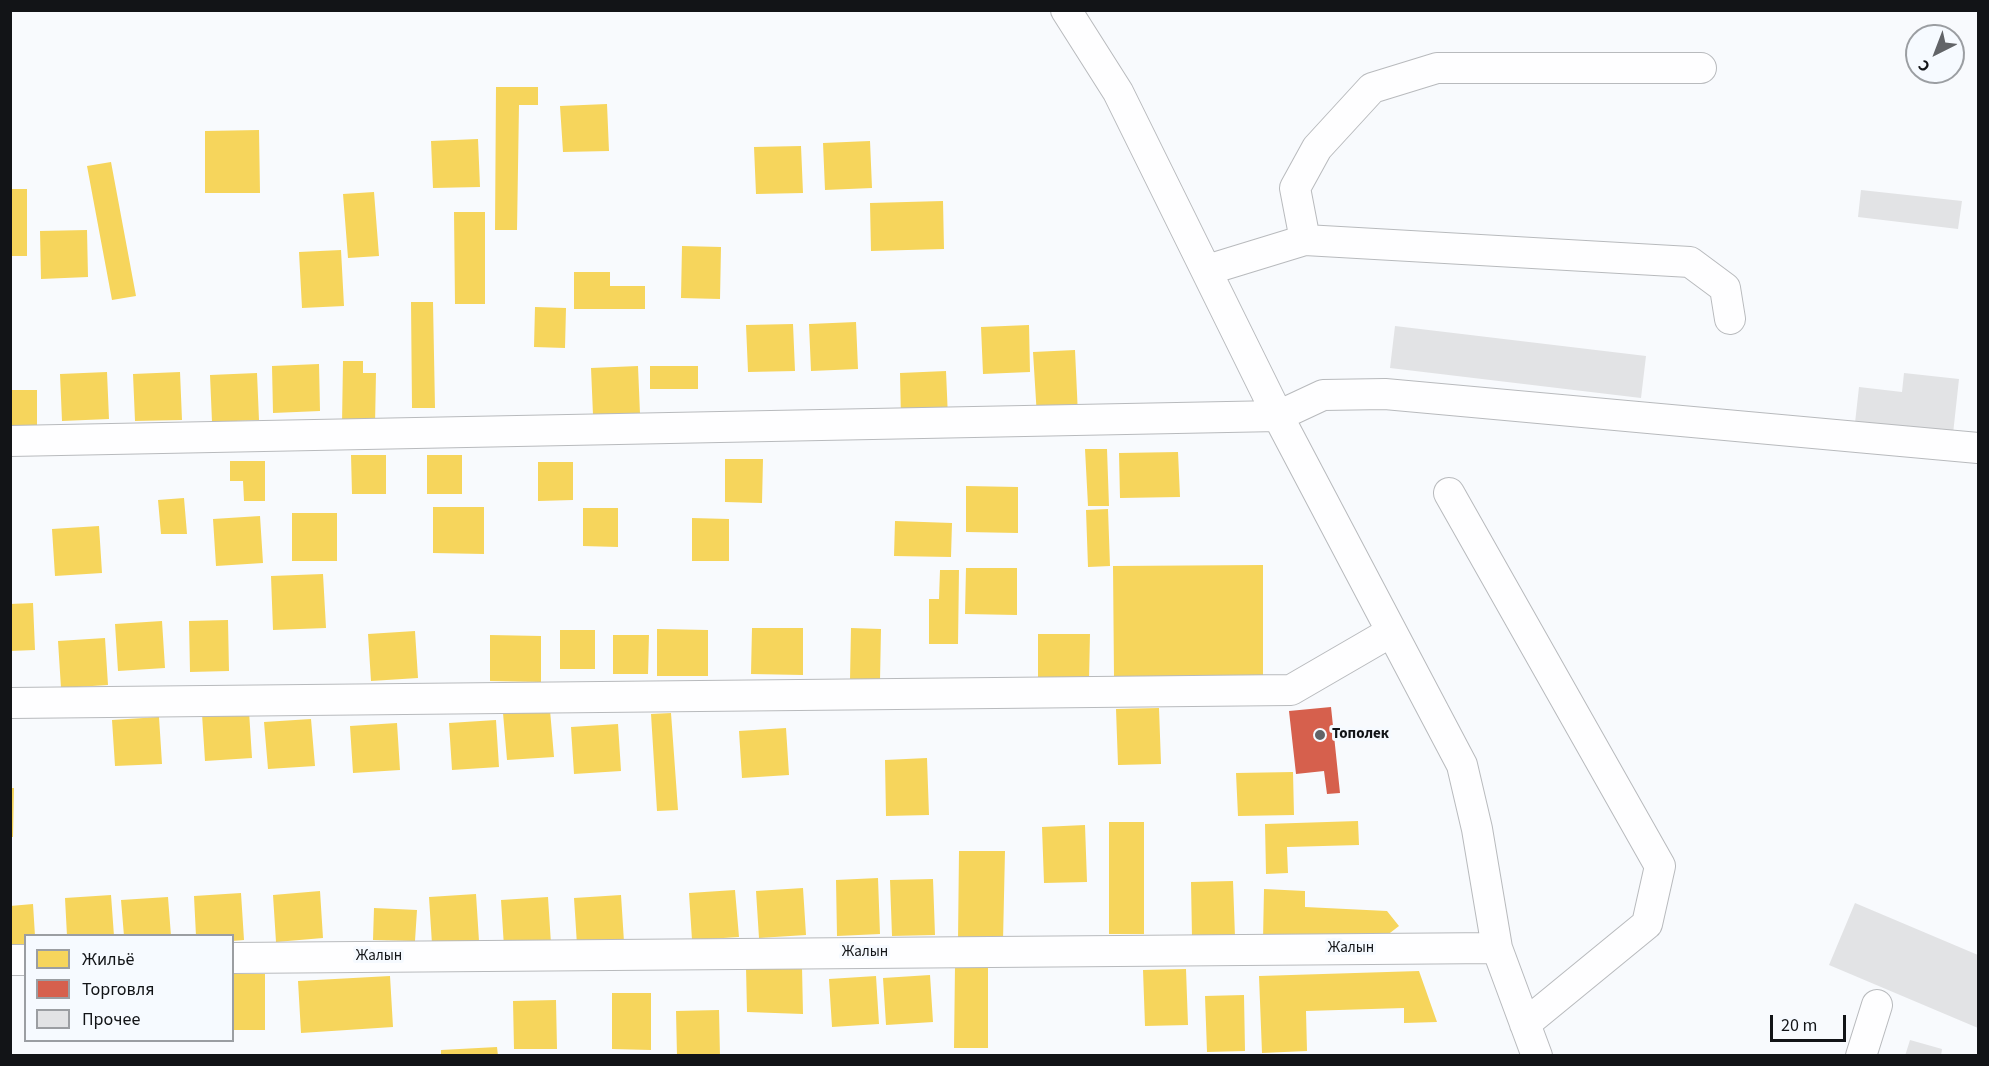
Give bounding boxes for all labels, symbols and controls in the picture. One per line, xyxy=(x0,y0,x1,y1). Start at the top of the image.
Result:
north arrow xyxy=(1905,24,1965,84)
text: С xyxy=(1913,55,1935,77)
place label: Тополек xyxy=(1332,726,1389,744)
marker: Тополек xyxy=(1313,728,1327,742)
legend xyxy=(24,934,234,1042)
street label: Жалын xyxy=(1328,940,1374,958)
street label: Жалын xyxy=(842,944,888,962)
text: Жильё xyxy=(82,947,134,972)
street label: Жалын xyxy=(356,948,402,966)
text: Торговля xyxy=(82,977,155,1002)
scale bar xyxy=(1773,1003,1850,1041)
text: Прочее xyxy=(82,1007,140,1032)
text: 20 m xyxy=(1781,1013,1817,1038)

